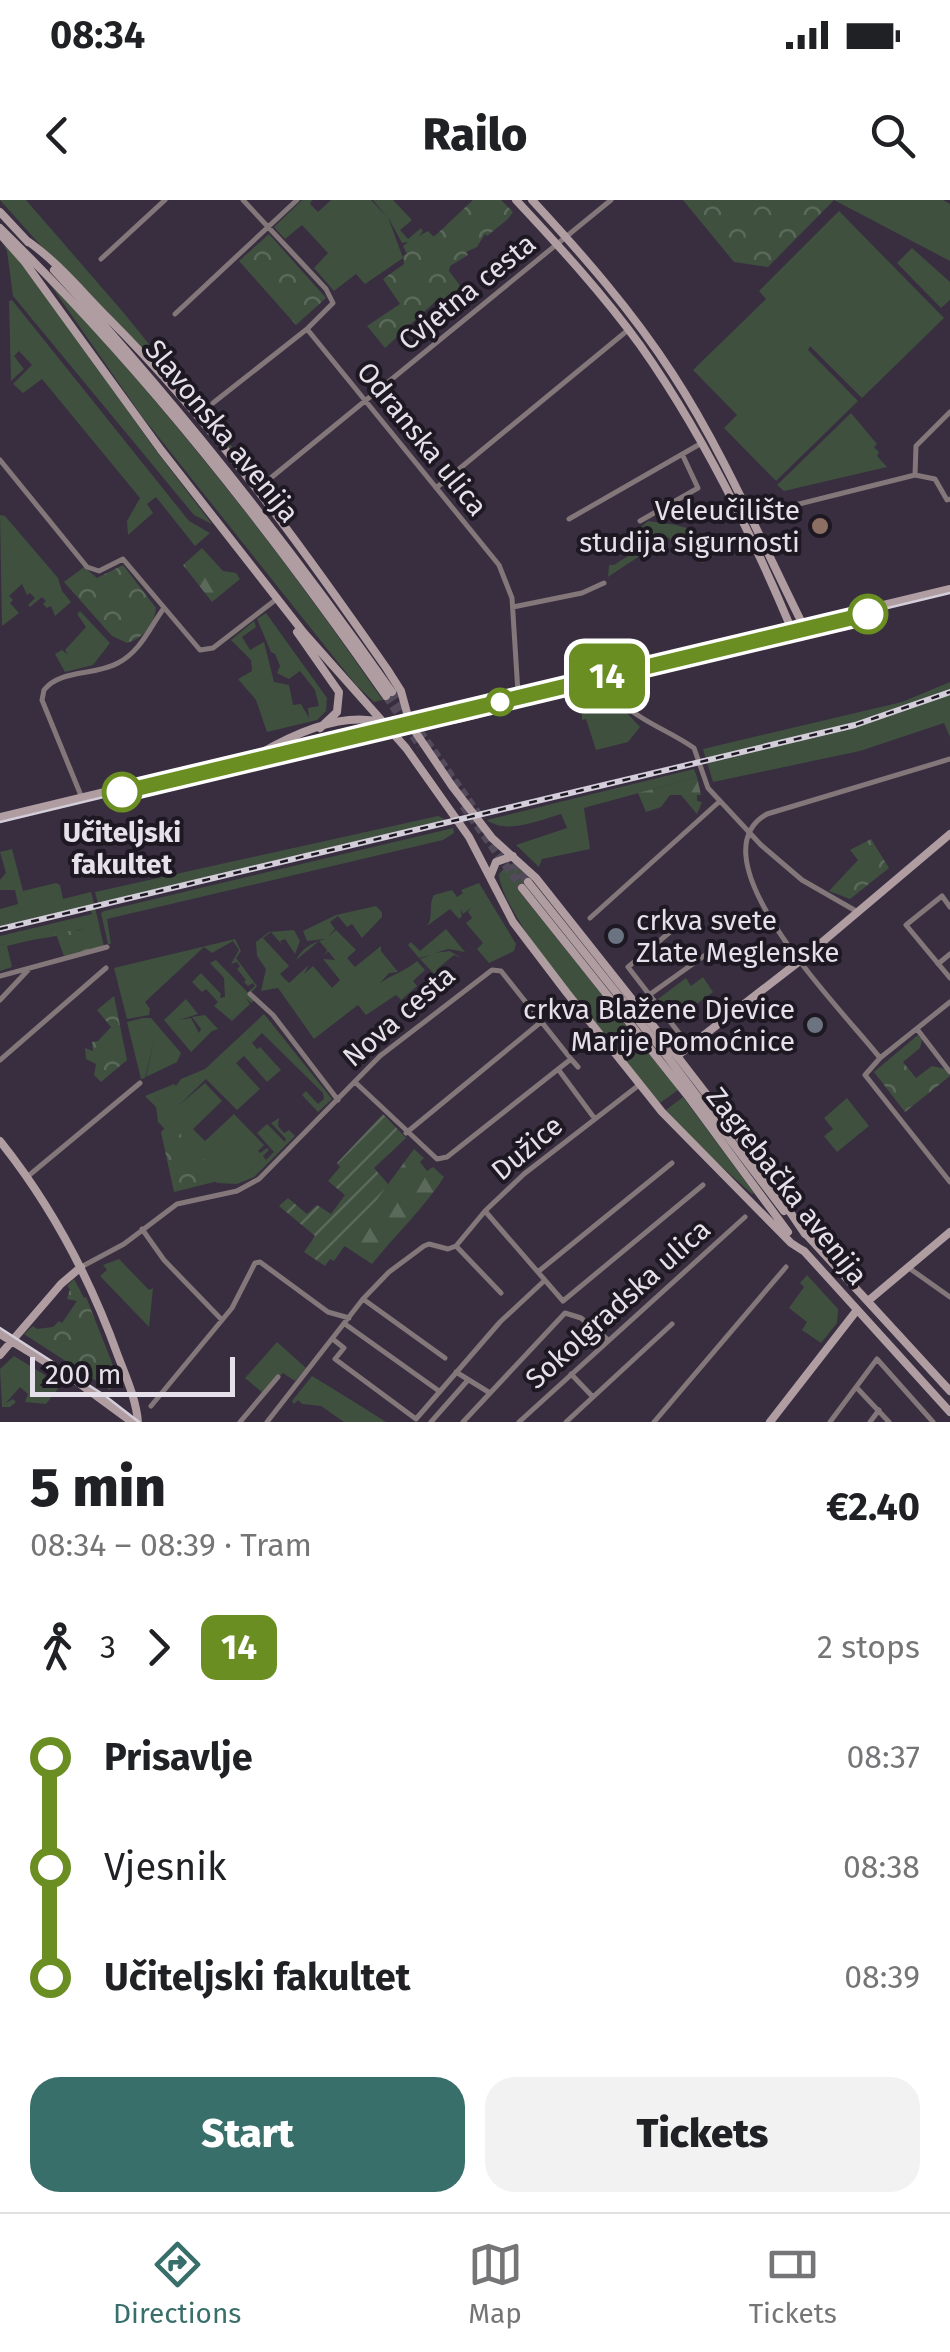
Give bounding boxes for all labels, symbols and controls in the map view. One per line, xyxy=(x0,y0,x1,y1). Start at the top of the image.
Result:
text: 08:34 xyxy=(50,12,145,58)
icon: back xyxy=(30,108,85,163)
text: Railo xyxy=(423,108,527,162)
icon: search xyxy=(865,108,920,163)
street label: Cvjetna cesta xyxy=(392,227,542,357)
street label: Slavonska avenija xyxy=(138,333,306,529)
street label: Odranska ulica xyxy=(350,356,494,522)
place label: Veleučilište studija sigurnosti xyxy=(579,494,800,559)
marker: Veleučilište studija sigurnosti xyxy=(809,515,831,537)
unlabelled marker xyxy=(849,595,887,633)
line badge: 14 xyxy=(562,644,652,708)
text: 14 xyxy=(589,655,625,697)
unlabelled marker xyxy=(487,689,513,715)
marker: Učiteljski fakultet xyxy=(103,773,141,811)
place label: Učiteljski fakultet xyxy=(63,816,181,881)
place label: crkva svete Zlate Meglenske xyxy=(636,904,840,969)
marker: crkva svete Zlate Meglenske xyxy=(605,925,627,947)
street label: Nova cesta xyxy=(336,958,462,1074)
place label: crkva Blažene Djevice Marije Pomoćnice xyxy=(523,993,795,1058)
marker: crkva Blažene Djevice Marije Pomoćnice xyxy=(804,1014,826,1036)
street label: Zagrebačka avenija xyxy=(700,1081,874,1291)
street label: Dužice xyxy=(485,1109,569,1187)
street label: Sokolgradska ulica xyxy=(519,1212,717,1396)
scale bar xyxy=(30,1352,235,1396)
text: 200 m xyxy=(45,1358,122,1391)
text: 5 min xyxy=(30,1455,166,1521)
text: €2.40 xyxy=(826,1484,920,1530)
text: 08:34 – 08:39 · Tram xyxy=(30,1526,312,1564)
icon: walk xyxy=(30,1620,85,1675)
icon: forward xyxy=(131,1620,186,1675)
text: 14 xyxy=(221,1626,257,1668)
text: 3 xyxy=(100,1628,116,1666)
text: 2 stops xyxy=(817,1628,920,1666)
text: Prisavlje xyxy=(104,1734,253,1780)
text: 08:37 xyxy=(847,1738,920,1776)
text: Vjesnik xyxy=(104,1844,226,1890)
text: 08:38 xyxy=(843,1848,920,1886)
text: Učiteljski fakultet xyxy=(104,1954,410,2000)
text: 08:39 xyxy=(844,1958,920,1996)
button: Start xyxy=(30,2077,465,2192)
button: Tickets xyxy=(485,2077,920,2192)
tab: Directions xyxy=(113,2237,241,2330)
tab: Map xyxy=(468,2237,523,2330)
tab: Tickets xyxy=(749,2237,837,2330)

